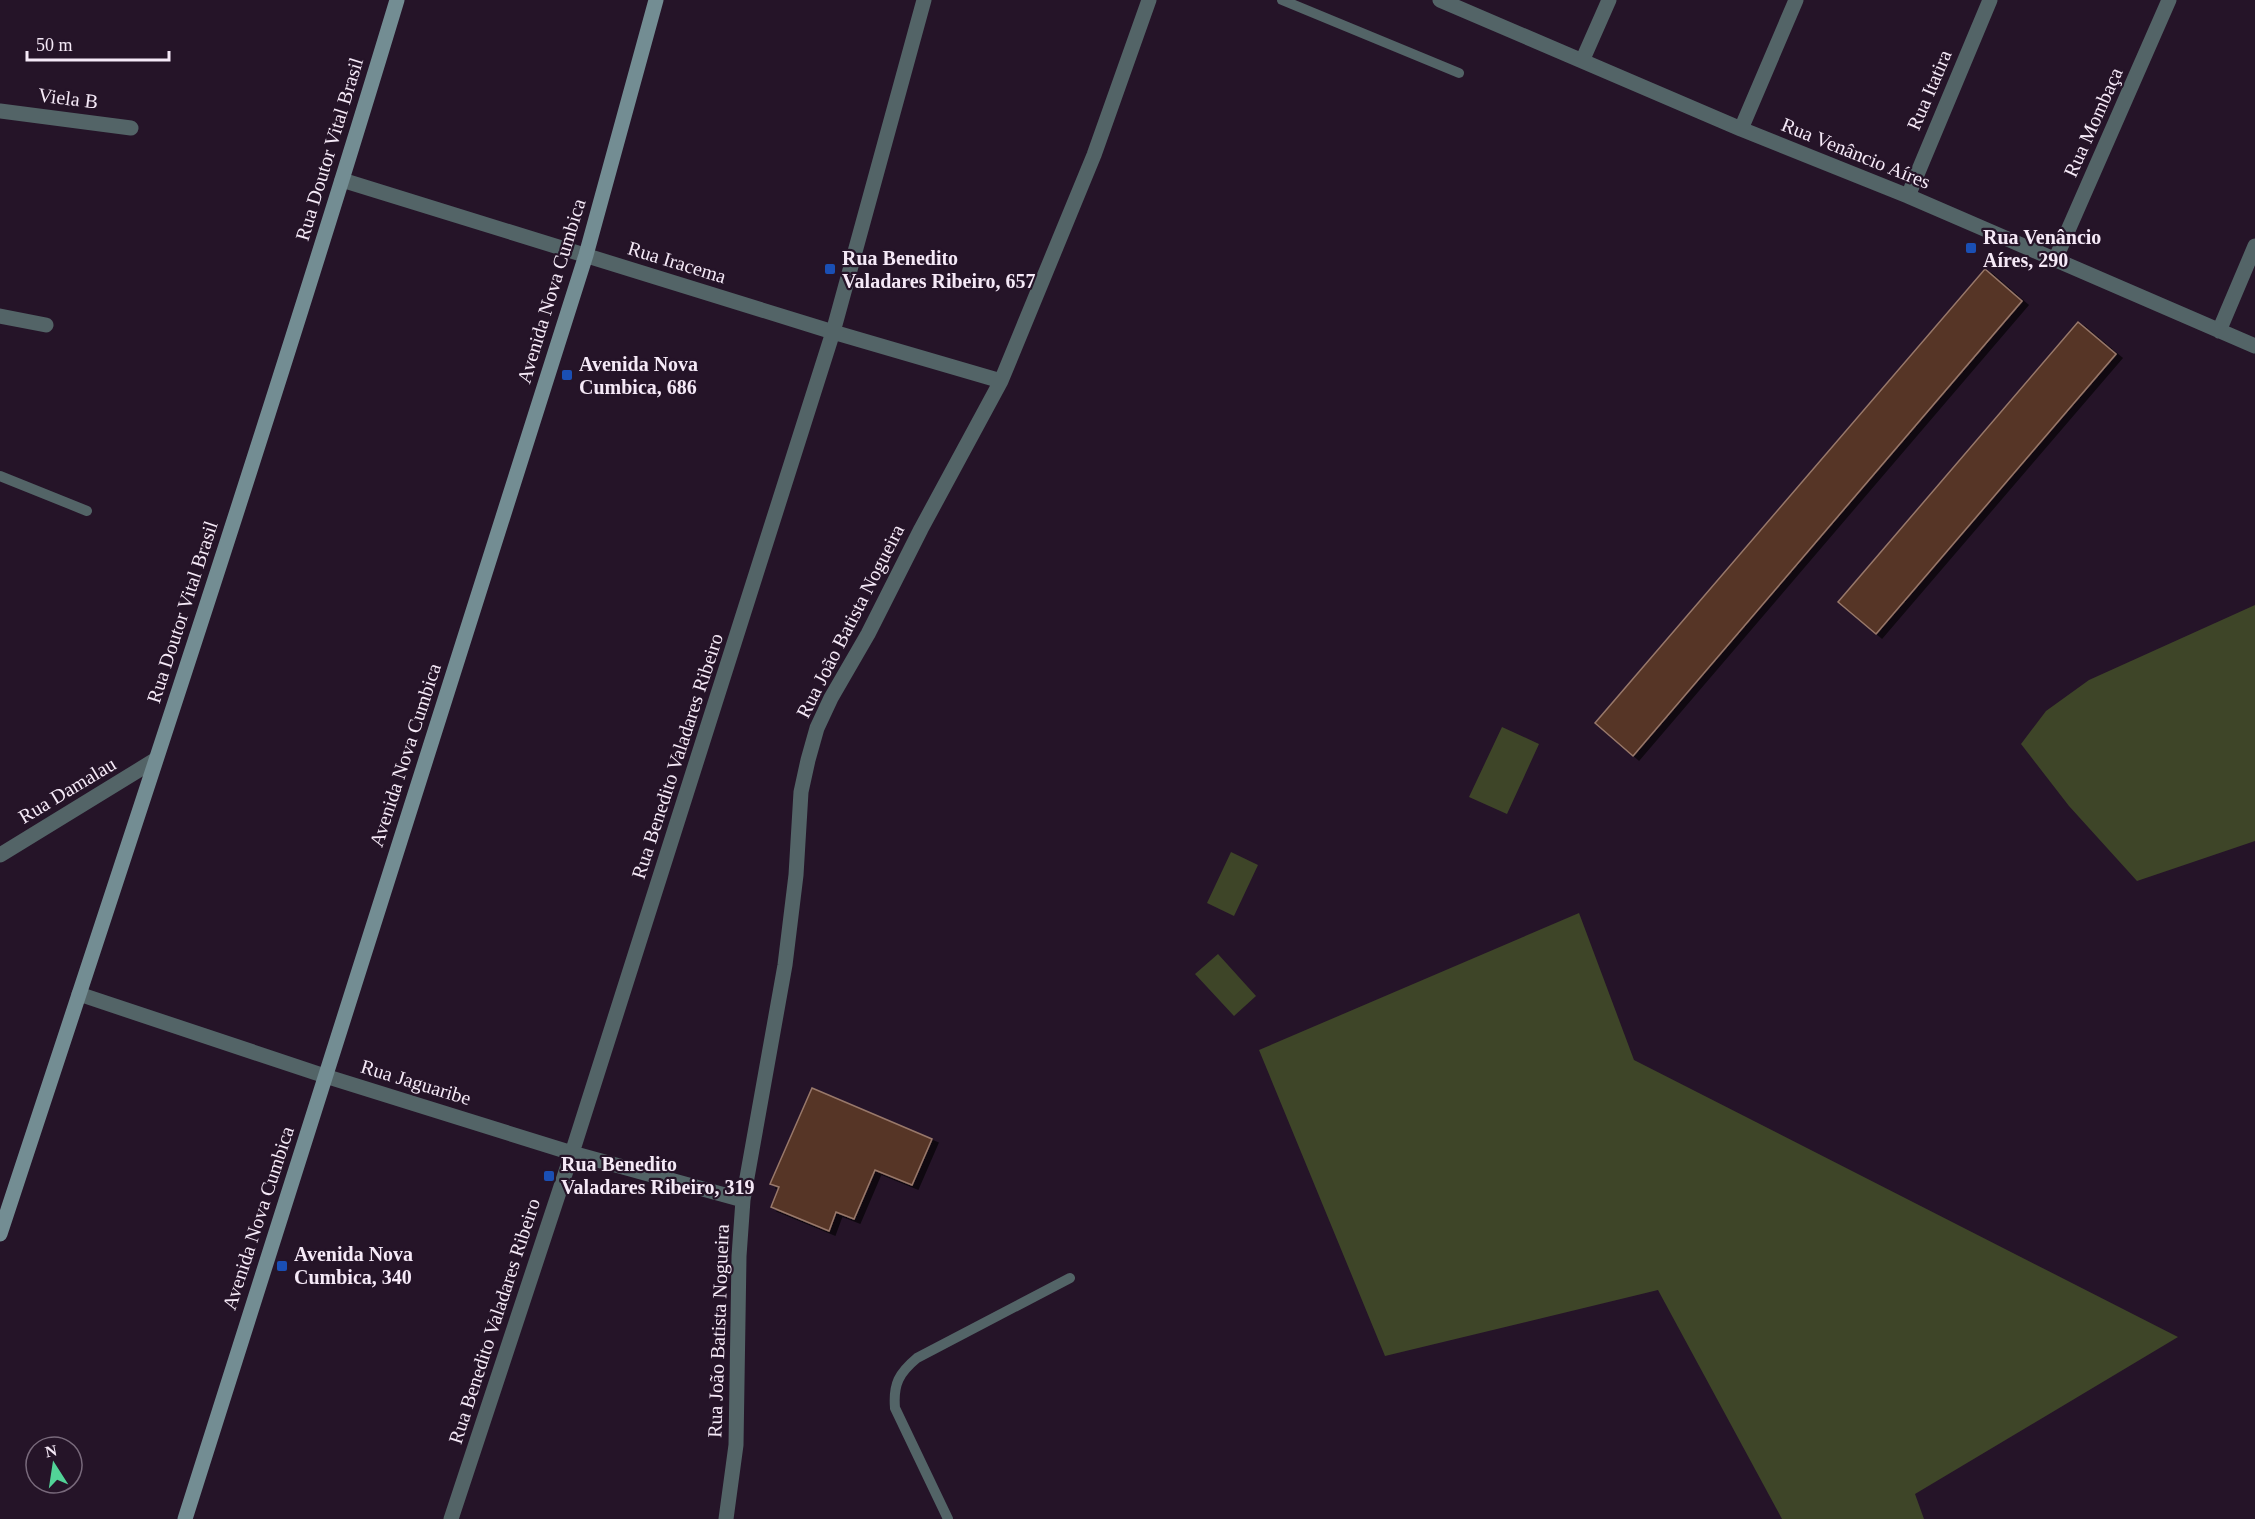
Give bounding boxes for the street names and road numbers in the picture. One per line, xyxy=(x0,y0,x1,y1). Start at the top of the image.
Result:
street label: Rua Itatira xyxy=(1902,46,1956,133)
street label: Rua Doutor Vital Brasil xyxy=(291,54,367,243)
street label: Rua Mombaça xyxy=(2059,64,2128,180)
street label: Viela B xyxy=(37,83,99,113)
street label: Rua Venâncio Aíres xyxy=(1778,113,1934,193)
street label: Avenida Nova Cumbica xyxy=(512,196,590,386)
street label: Rua Iracema xyxy=(625,237,729,287)
street label: Rua Doutor Vital Brasil xyxy=(142,518,222,706)
street label: Rua João Batista Nogueira xyxy=(792,521,909,722)
street label: Rua Benedito Valadares Ribeiro xyxy=(627,630,727,882)
street label: Avenida Nova Cumbica xyxy=(365,660,445,850)
street label: Rua Damalau xyxy=(14,752,120,828)
street label: Rua Jaguaribe xyxy=(358,1055,474,1110)
street label: Avenida Nova Cumbica xyxy=(218,1123,298,1313)
street label: Rua Benedito Valadares Ribeiro xyxy=(444,1195,544,1447)
street label: Rua João Batista Nogueira xyxy=(703,1224,734,1438)

